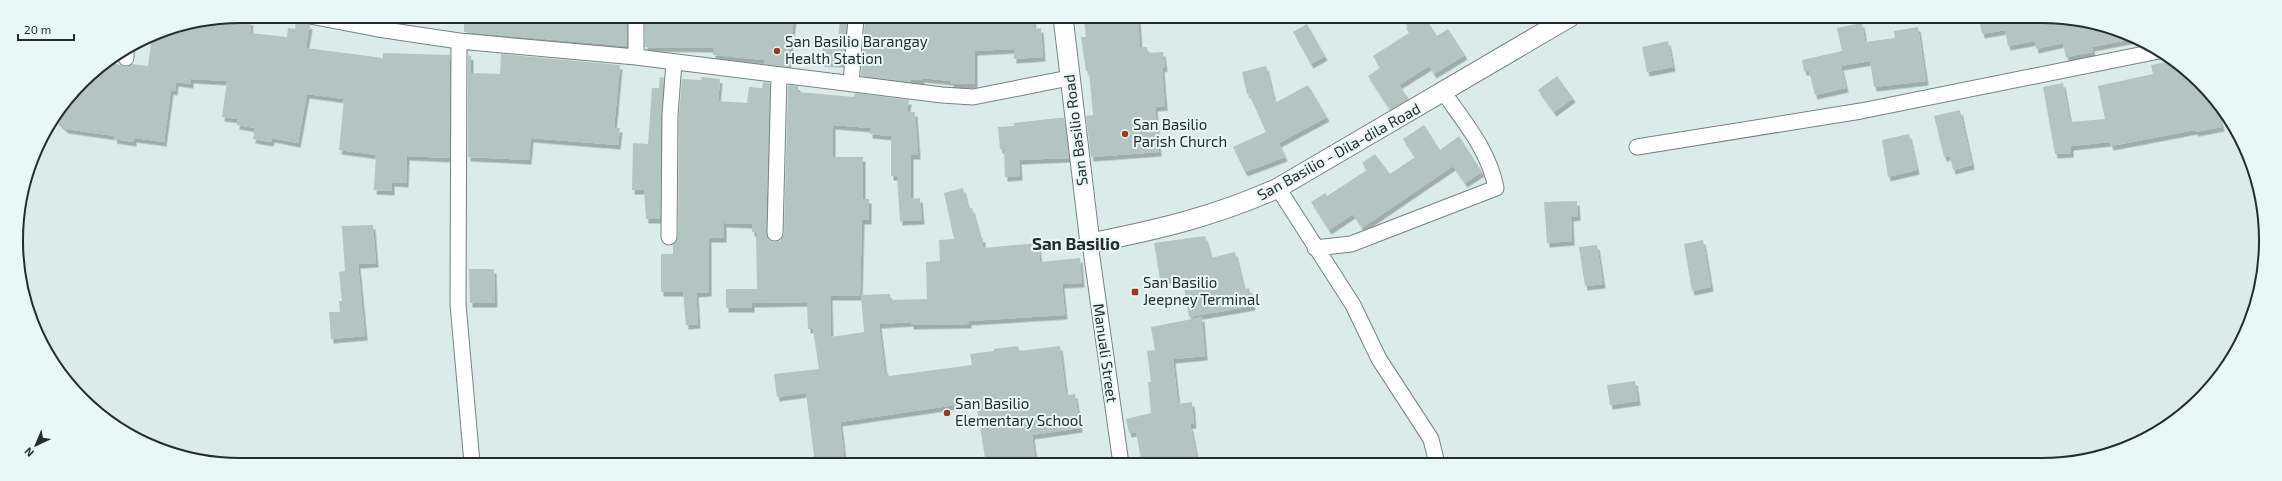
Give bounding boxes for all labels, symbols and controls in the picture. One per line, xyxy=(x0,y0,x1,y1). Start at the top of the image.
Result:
scale bar xyxy=(18,16,74,42)
text: 20 m xyxy=(24,22,51,36)
place label: San Basilio Barangay Health Station xyxy=(785,32,928,67)
marker: San Basilio Barangay Health Station xyxy=(772,46,782,56)
street label: San Basilio Road xyxy=(1059,73,1091,187)
street label: San Basilio - Dila-dila Road xyxy=(1254,99,1423,204)
place label: San Basilio Parish Church xyxy=(1133,115,1227,150)
marker: San Basilio Parish Church xyxy=(1120,129,1130,139)
district label: San Basilio xyxy=(1032,233,1120,253)
place label: San Basilio Jeepney Terminal xyxy=(1143,273,1260,308)
marker: San Basilio Jeepney Terminal xyxy=(1130,287,1140,297)
street label: Manuali Street xyxy=(1090,302,1122,404)
place label: San Basilio Elementary School xyxy=(955,394,1083,429)
marker: San Basilio Elementary School xyxy=(942,408,952,418)
north arrow xyxy=(16,425,56,465)
text: N xyxy=(21,445,36,460)

